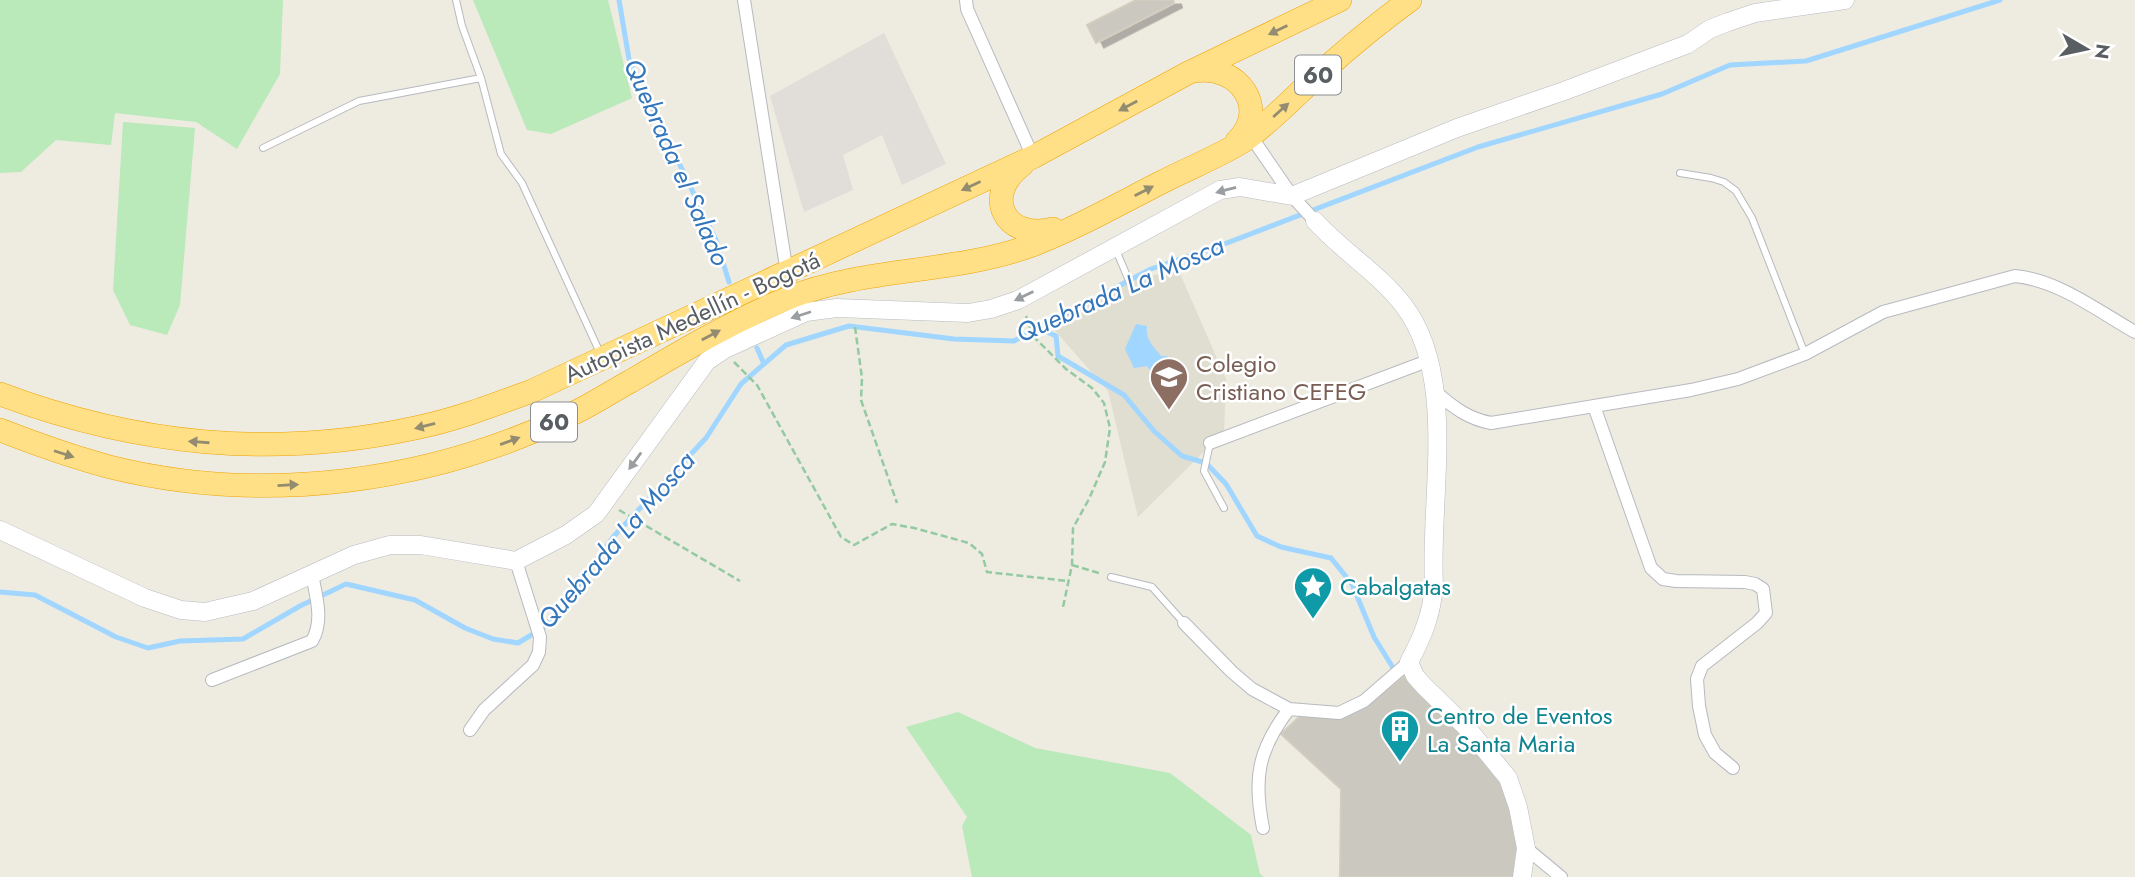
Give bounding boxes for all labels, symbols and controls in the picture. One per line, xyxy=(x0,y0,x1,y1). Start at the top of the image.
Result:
north arrow xyxy=(2051,14,2121,84)
one-way arrow xyxy=(1268,24,1288,35)
text: N xyxy=(2088,42,2117,61)
water label: Quebrada el Salado xyxy=(614,52,740,272)
road number: 60 xyxy=(1295,55,1341,94)
one-way arrow xyxy=(1118,100,1138,111)
one-way arrow xyxy=(1272,102,1289,118)
one-way arrow xyxy=(961,180,981,192)
one-way arrow xyxy=(1134,186,1154,197)
one-way arrow xyxy=(1215,186,1236,196)
water label: Quebrada La Mosca xyxy=(1010,226,1231,352)
street label: Autopista Medellín - Bogotá xyxy=(558,242,826,392)
one-way arrow xyxy=(1014,289,1034,301)
one-way arrow xyxy=(790,310,811,321)
one-way arrow xyxy=(701,329,721,341)
place label: Colegio Cristiano CEFEG xyxy=(1196,346,1366,409)
school or university icon: Colegio Cristiano CEFEG xyxy=(1148,356,1190,411)
road number: 60 xyxy=(531,402,577,442)
one-way arrow xyxy=(414,421,436,432)
one-way arrow xyxy=(500,435,521,446)
one-way arrow xyxy=(188,436,210,447)
water label: Quebrada La Mosca xyxy=(528,442,704,637)
one-way arrow xyxy=(53,449,74,460)
one-way arrow xyxy=(629,452,643,470)
one-way arrow xyxy=(277,479,299,490)
place icon: Cabalgatas xyxy=(1292,565,1334,620)
place label: Cabalgatas xyxy=(1340,569,1451,604)
place label: Centro de Eventos La Santa Maria xyxy=(1427,698,1612,761)
building icon: Centro de Eventos La Santa Maria xyxy=(1379,708,1421,763)

